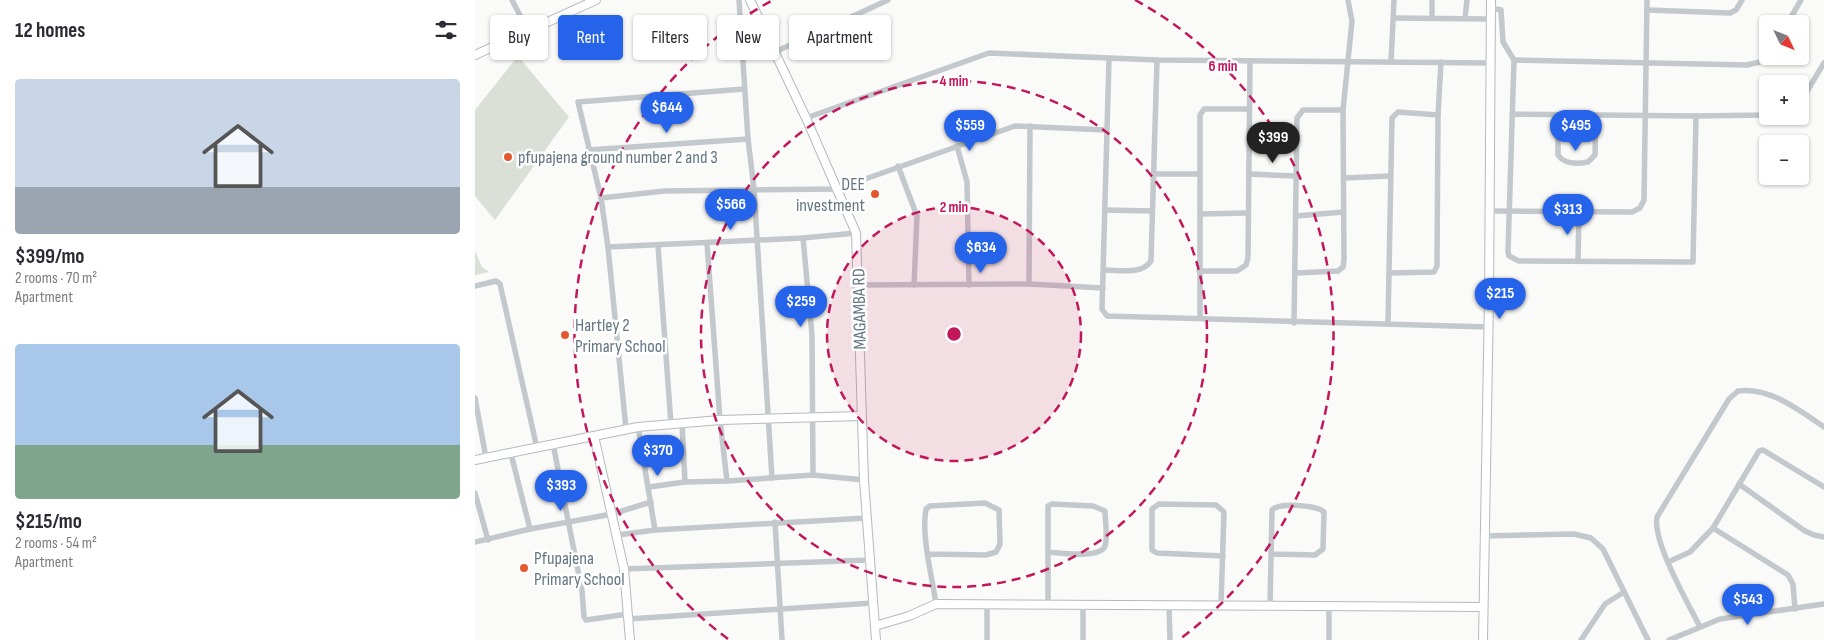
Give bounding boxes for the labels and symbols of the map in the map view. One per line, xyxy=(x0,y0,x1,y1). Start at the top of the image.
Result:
north arrow xyxy=(1759,15,1809,65)
text: 6 min xyxy=(1208,57,1238,76)
text: 4 min xyxy=(940,72,968,91)
pin: $644 xyxy=(637,92,697,134)
pin: $559 xyxy=(940,110,1000,152)
pin: $495 xyxy=(1546,110,1606,152)
pin: $399 xyxy=(1243,121,1303,164)
place label: pfupajena ground number 2 and 3 xyxy=(518,147,718,168)
marker: pfupajena ground number 2 and 3 xyxy=(502,151,514,163)
place label: DEE investment xyxy=(796,174,866,216)
pin: $566 xyxy=(701,188,761,231)
marker: DEE investment xyxy=(869,188,881,200)
pin: $313 xyxy=(1538,194,1598,236)
text: 2 min xyxy=(940,198,968,217)
pin: $634 xyxy=(951,232,1011,274)
street label: MAGAMBA RD xyxy=(848,268,871,350)
pin: $215 xyxy=(1470,278,1530,320)
pin: $259 xyxy=(771,286,831,328)
place label: Hartley 2 Primary School xyxy=(575,315,666,357)
centre of rings xyxy=(945,325,963,343)
marker: Hartley 2 Primary School xyxy=(559,329,571,341)
pin: $370 xyxy=(628,434,688,477)
pin: $393 xyxy=(531,470,591,512)
place label: Pfupajena Primary School xyxy=(534,548,625,590)
marker: Pfupajena Primary School xyxy=(518,562,530,574)
pin: $543 xyxy=(1718,584,1778,626)

